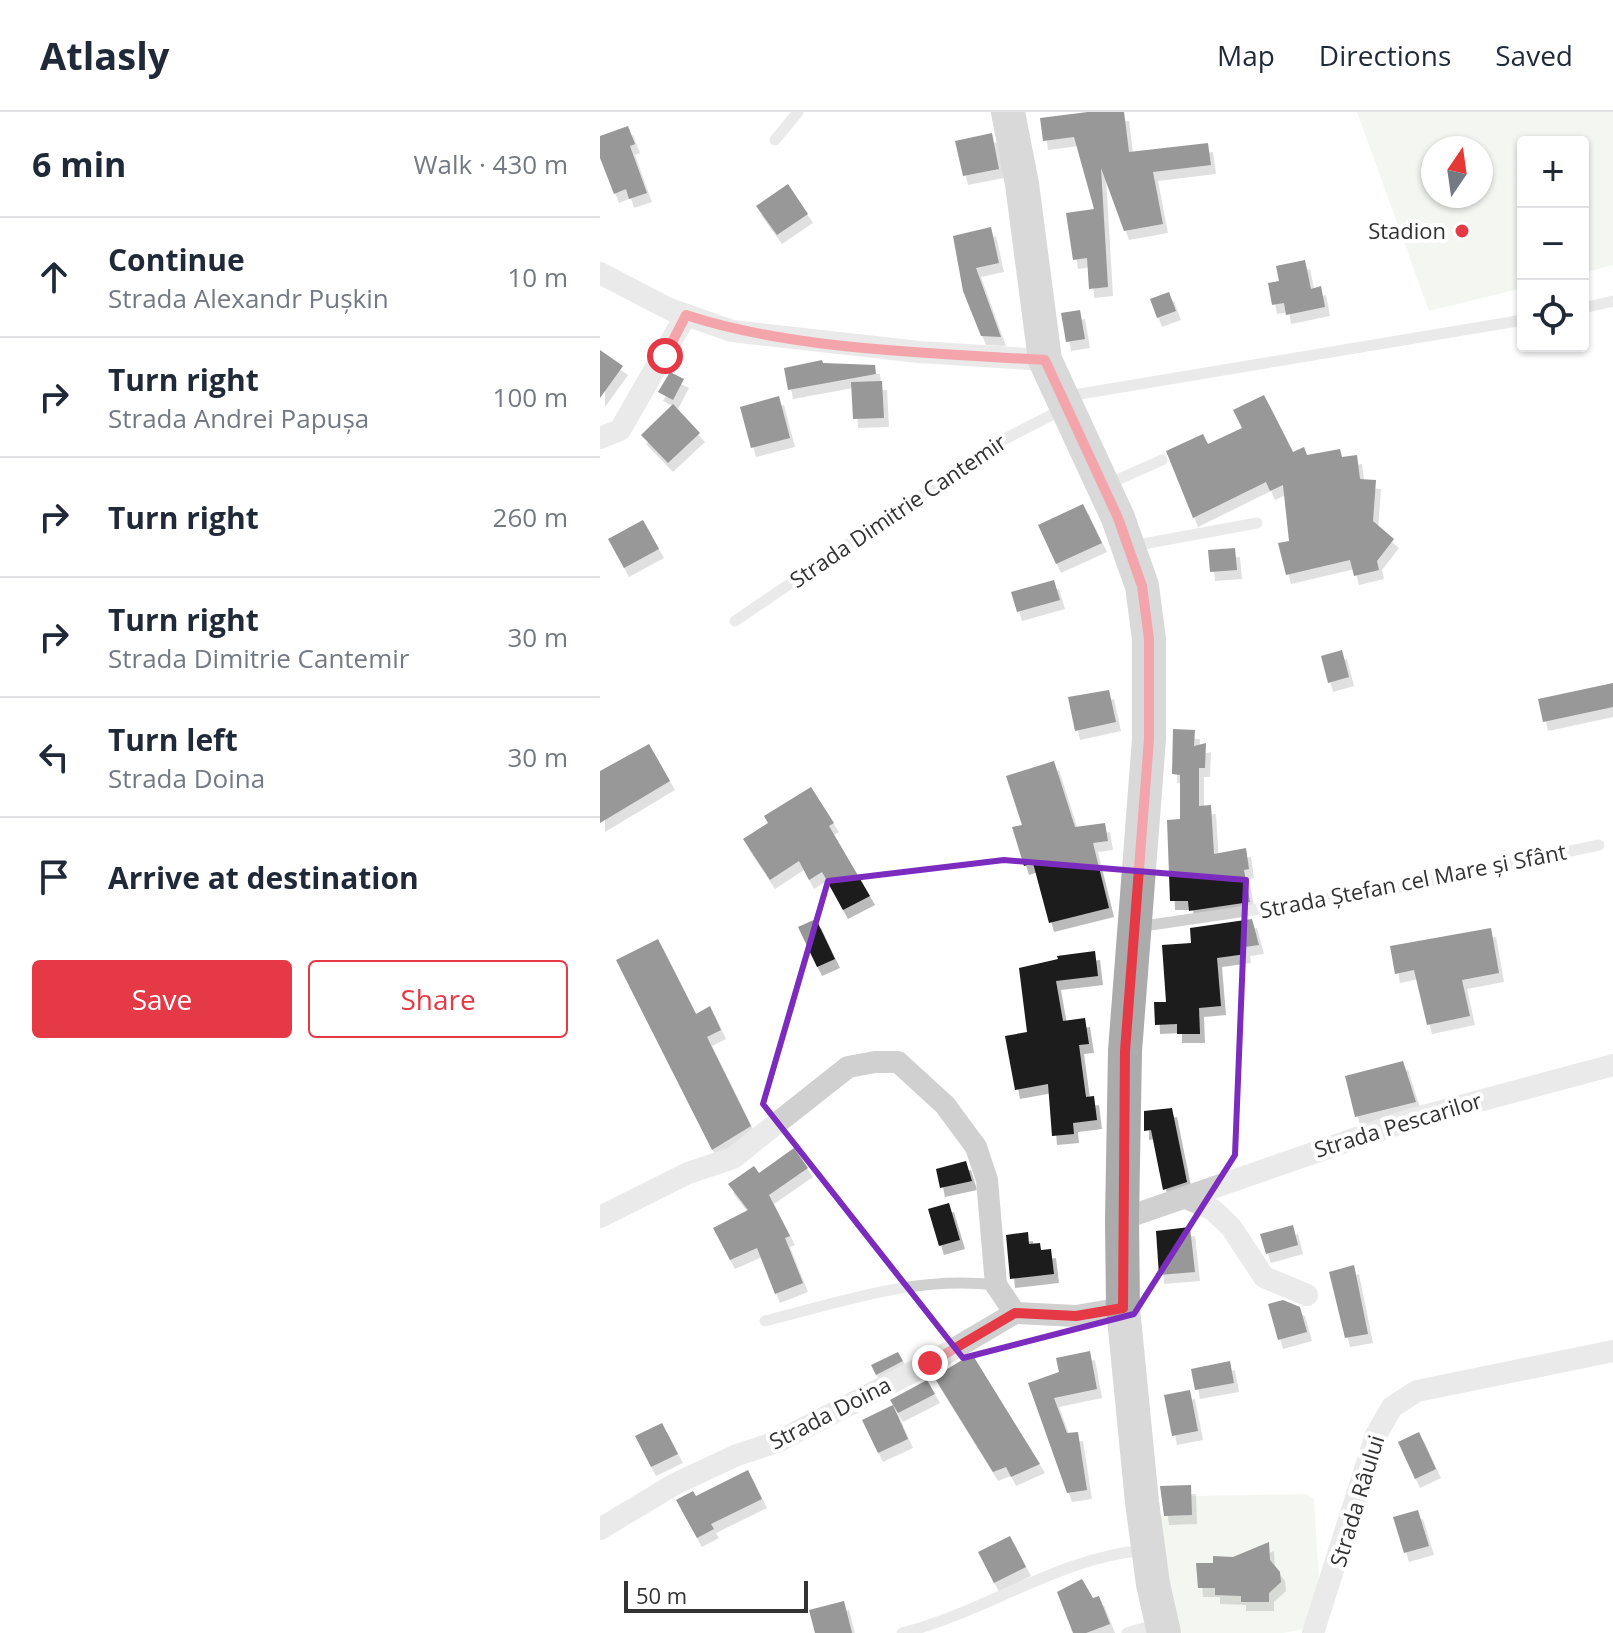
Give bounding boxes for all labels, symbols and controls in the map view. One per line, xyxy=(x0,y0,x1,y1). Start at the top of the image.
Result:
text: Atlasly xyxy=(40,29,169,81)
text: Map xyxy=(1217,36,1275,74)
text: Directions xyxy=(1319,36,1451,74)
text: Saved xyxy=(1495,36,1573,74)
north arrow xyxy=(1421,136,1493,208)
map controls xyxy=(1517,136,1589,352)
button: + xyxy=(1517,136,1589,208)
text: 6 min xyxy=(32,141,126,187)
text: Walk · 430 m xyxy=(414,146,568,182)
button: − xyxy=(1517,208,1589,280)
place label: Stadion xyxy=(1368,215,1446,245)
marker: Stadion xyxy=(1453,222,1471,240)
text: Continue xyxy=(108,239,245,280)
icon: ahead xyxy=(32,255,76,299)
text: 10 m xyxy=(507,259,568,295)
text: Strada Alexandr Pușkin xyxy=(108,280,389,316)
button: locate xyxy=(1517,280,1589,352)
route start xyxy=(647,338,683,374)
text: Turn right xyxy=(108,359,259,400)
icon: right xyxy=(32,375,76,419)
text: 100 m xyxy=(493,379,568,415)
text: Strada Andrei Papușa xyxy=(108,400,369,436)
street label: Strada Dimitrie Cantemir xyxy=(783,426,1012,594)
icon: right xyxy=(32,495,76,539)
text: Turn right xyxy=(108,497,259,538)
text: 260 m xyxy=(493,499,568,535)
text: Turn right xyxy=(108,599,259,640)
icon: right xyxy=(32,615,76,659)
text: 30 m xyxy=(507,619,568,655)
text: Strada Dimitrie Cantemir xyxy=(108,640,409,676)
text: Turn left xyxy=(108,719,238,760)
icon: left xyxy=(32,735,76,779)
text: 30 m xyxy=(507,739,568,775)
text: Strada Doina xyxy=(108,760,265,796)
street label: Strada Ștefan cel Mare și Sfânt xyxy=(1257,836,1569,924)
icon: arrive xyxy=(32,855,76,899)
text: Arrive at destination xyxy=(108,857,419,898)
button: Save xyxy=(32,960,292,1038)
button: Share xyxy=(308,960,568,1038)
street label: Strada Pescarilor xyxy=(1310,1084,1485,1164)
route end xyxy=(912,1345,948,1381)
street label: Strada Doina xyxy=(763,1369,896,1456)
street label: Strada Râului xyxy=(1322,1431,1390,1570)
scale bar xyxy=(624,1577,808,1613)
text: 50 m xyxy=(636,1580,687,1610)

